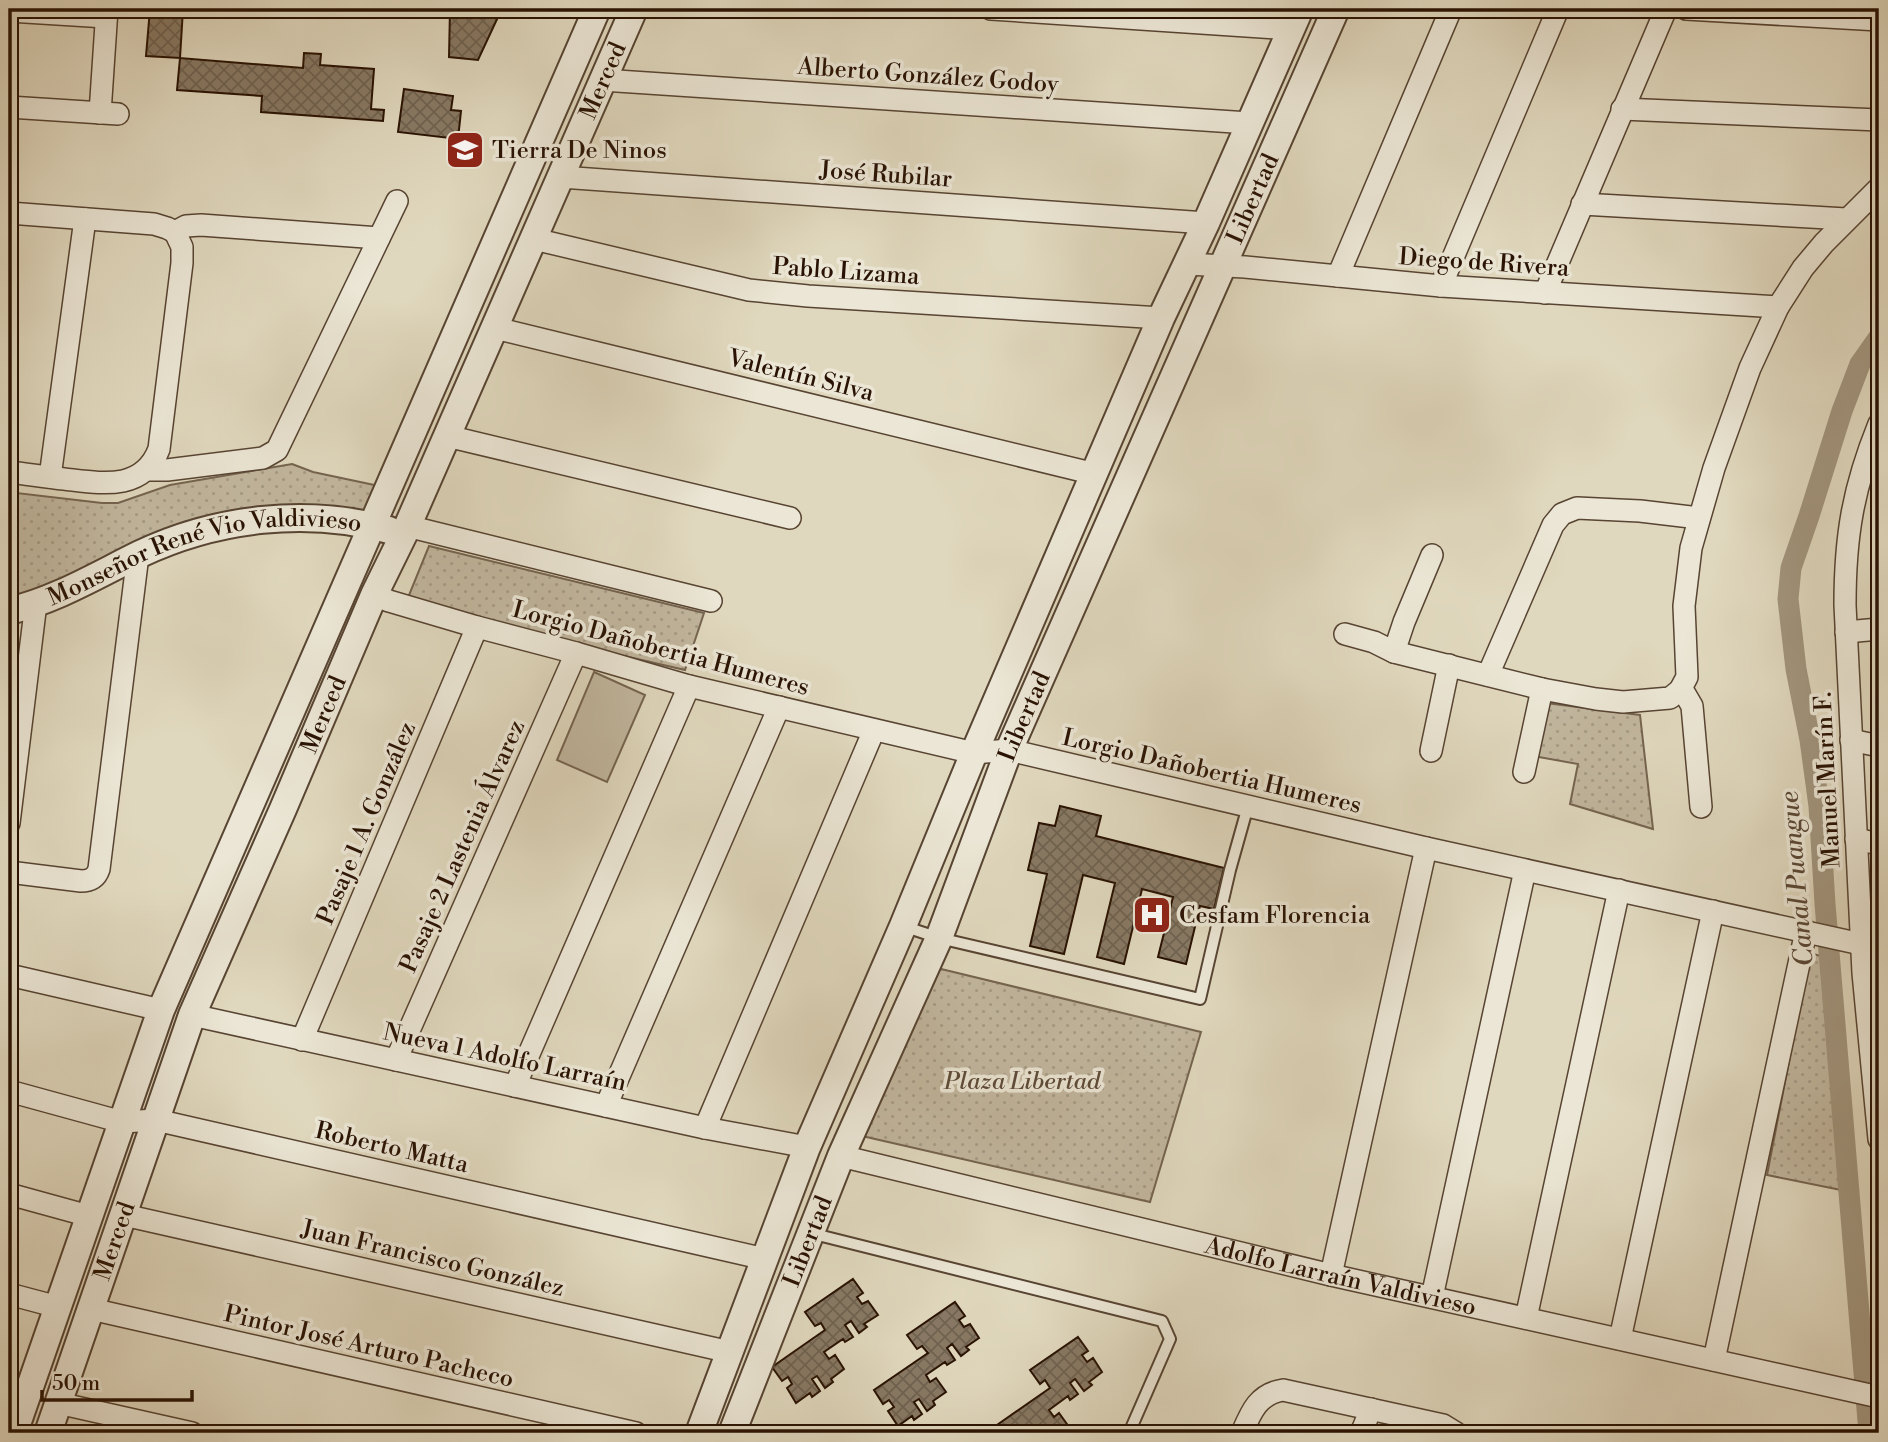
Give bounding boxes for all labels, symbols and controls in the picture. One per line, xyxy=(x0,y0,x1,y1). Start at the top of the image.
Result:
street label: Merced xyxy=(574,37,634,124)
street label: Alberto González Godoy xyxy=(796,52,1060,100)
school or university icon: Tierra De Ninos xyxy=(444,129,486,171)
place label: Tierra De Ninos xyxy=(492,136,667,166)
street label: Libertad xyxy=(1220,149,1286,249)
street label: José Rubilar xyxy=(818,155,953,195)
street label: Diego de Rivera xyxy=(1398,242,1571,284)
street label: Pablo Lizama xyxy=(771,252,921,292)
street label: Valentín Silva xyxy=(724,343,878,409)
street label: Monseñor René Vio Valdivieso xyxy=(43,504,364,613)
street label: Lorgio Dañobertia Humeres xyxy=(509,595,812,703)
street label: Libertad xyxy=(992,667,1058,766)
street label: Merced xyxy=(294,671,354,758)
street label: Manuel Marín F. xyxy=(1808,691,1848,869)
street label: Pasaje 2 Lastenia Álvarez xyxy=(393,715,532,977)
street label: Pasaje 1 A. González xyxy=(311,717,423,929)
street label: Lorgio Dañobertia Humeres xyxy=(1059,723,1364,821)
water label: Canal Puangue xyxy=(1773,790,1821,968)
hospital icon: Cesfam Florencia xyxy=(1131,894,1173,936)
place label: Cesfam Florencia xyxy=(1179,901,1371,931)
street label: Nueva 1 Adolfo Larraín xyxy=(380,1018,629,1098)
park label: Plaza Libertad xyxy=(943,1067,1102,1097)
street label: Roberto Matta xyxy=(312,1116,472,1180)
street label: Libertad xyxy=(777,1191,840,1292)
street label: Merced xyxy=(88,1198,143,1285)
street label: Juan Francisco González xyxy=(298,1214,567,1304)
street label: Adolfo Larraín Valdivieso xyxy=(1201,1231,1479,1323)
street label: Pintor José Arturo Pacheco xyxy=(221,1299,517,1395)
scale bar xyxy=(42,1358,192,1402)
text: 50 m xyxy=(52,1371,100,1397)

